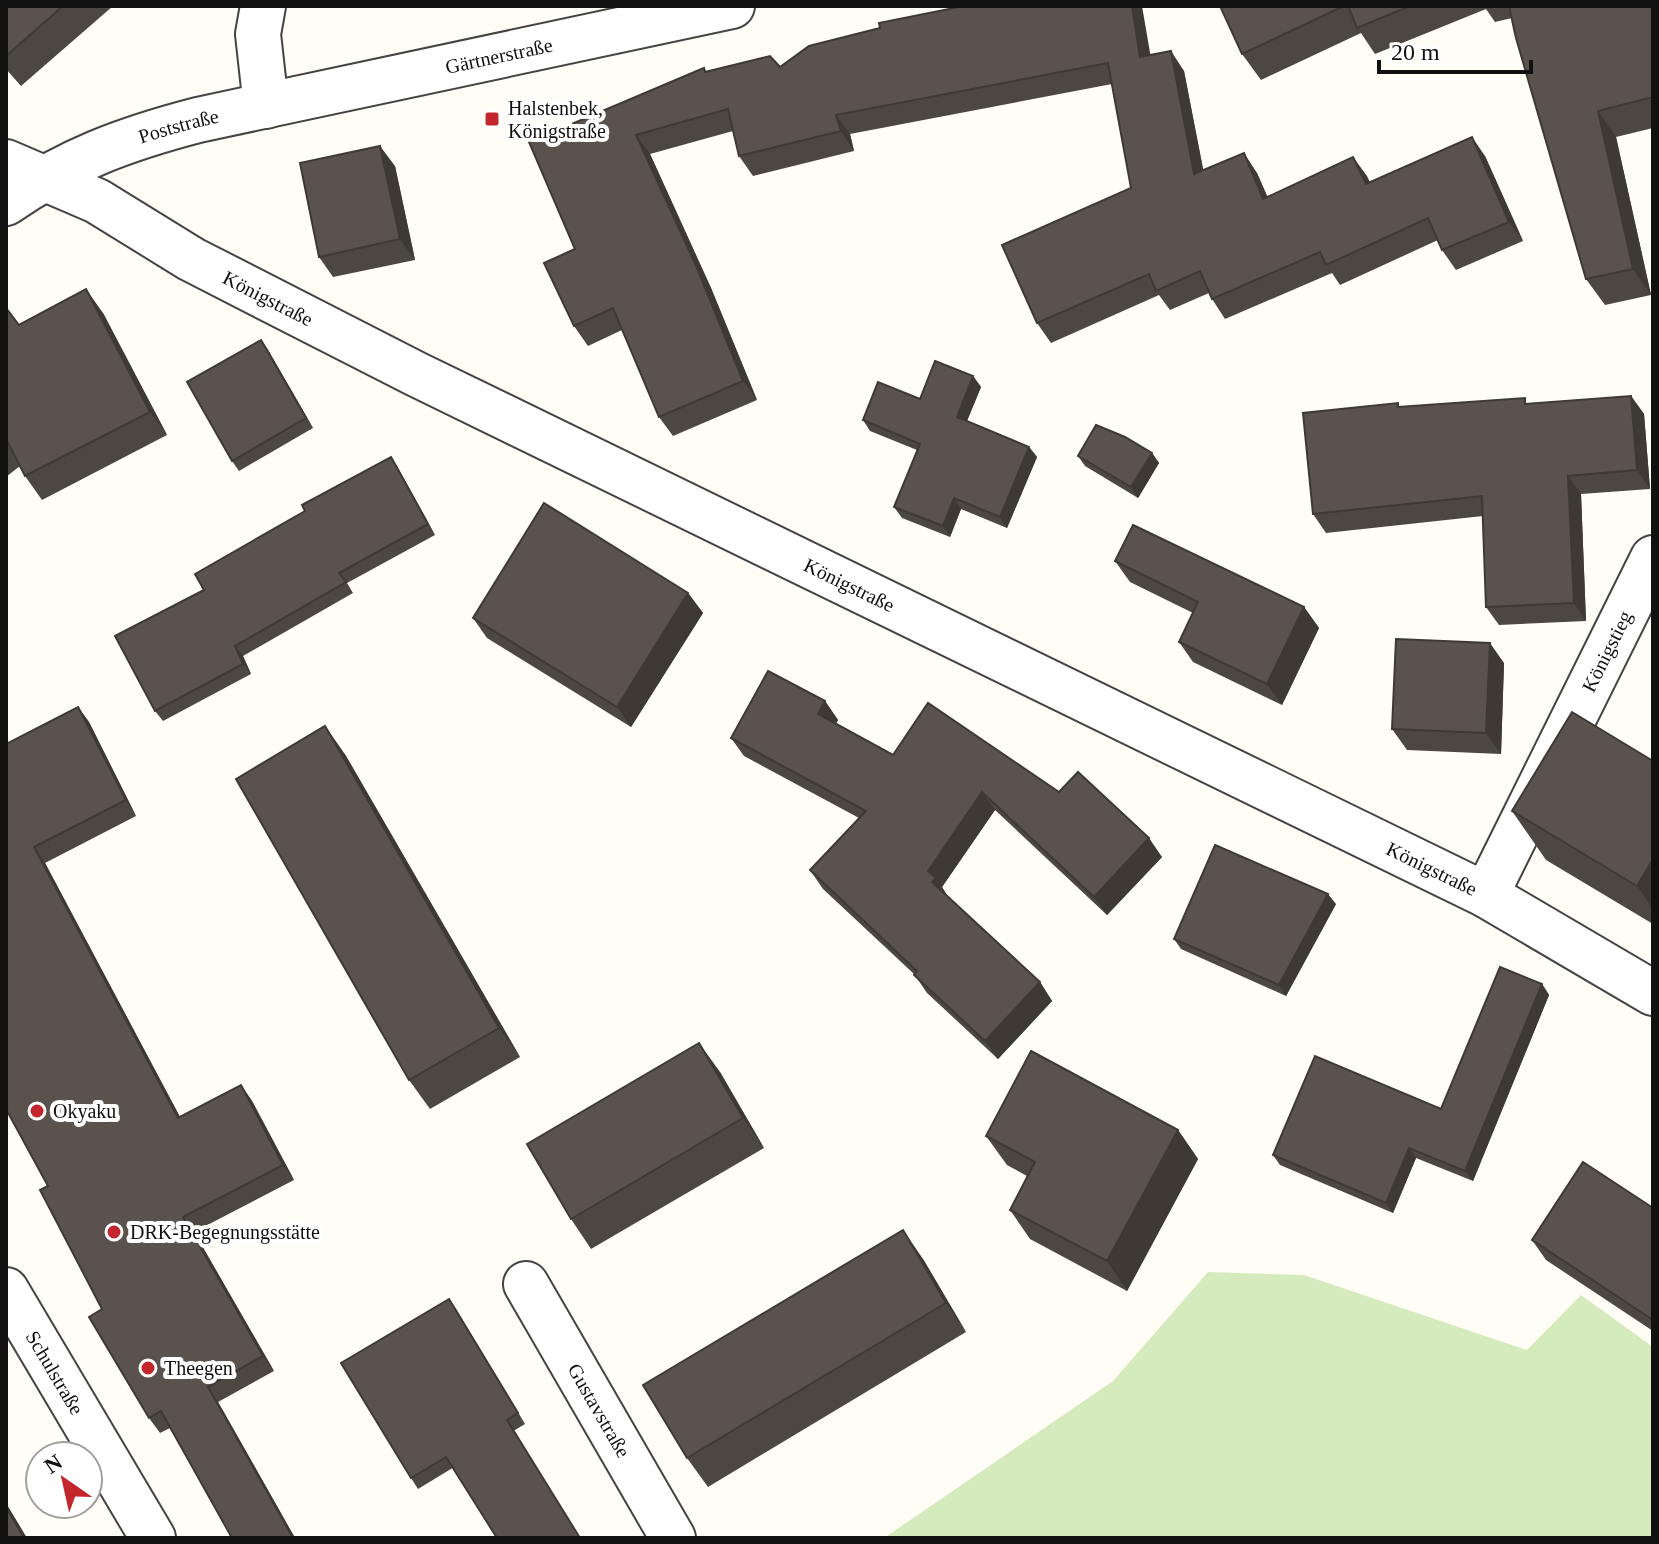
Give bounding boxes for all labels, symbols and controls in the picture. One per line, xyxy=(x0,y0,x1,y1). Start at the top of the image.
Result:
scale bar xyxy=(1379,24,1531,74)
street label: Gärtnerstraße xyxy=(443,34,555,78)
text: 20 m xyxy=(1391,39,1440,65)
place label: Halstenbek, Königstraße xyxy=(508,97,606,143)
street label: Poststraße xyxy=(136,105,221,148)
marker: Halstenbek, Königstraße xyxy=(483,110,501,128)
street label: Königstraße xyxy=(219,266,317,330)
street label: Königstraße xyxy=(800,554,898,616)
street label: Königstieg xyxy=(1577,607,1637,696)
street label: Königstraße xyxy=(1383,837,1481,900)
place label: Okyaku xyxy=(53,1100,116,1123)
marker: Okyaku xyxy=(28,1102,46,1120)
place label: DRK-Begegnungsstätte xyxy=(130,1221,320,1244)
marker: DRK-Begegnungsstätte xyxy=(105,1223,123,1241)
street label: Schulstraße xyxy=(22,1327,88,1418)
place label: Theegen xyxy=(164,1357,233,1380)
marker: Theegen xyxy=(139,1359,157,1377)
street label: Gustavstraße xyxy=(563,1360,635,1461)
north arrow xyxy=(24,1440,104,1520)
text: N xyxy=(40,1449,67,1479)

